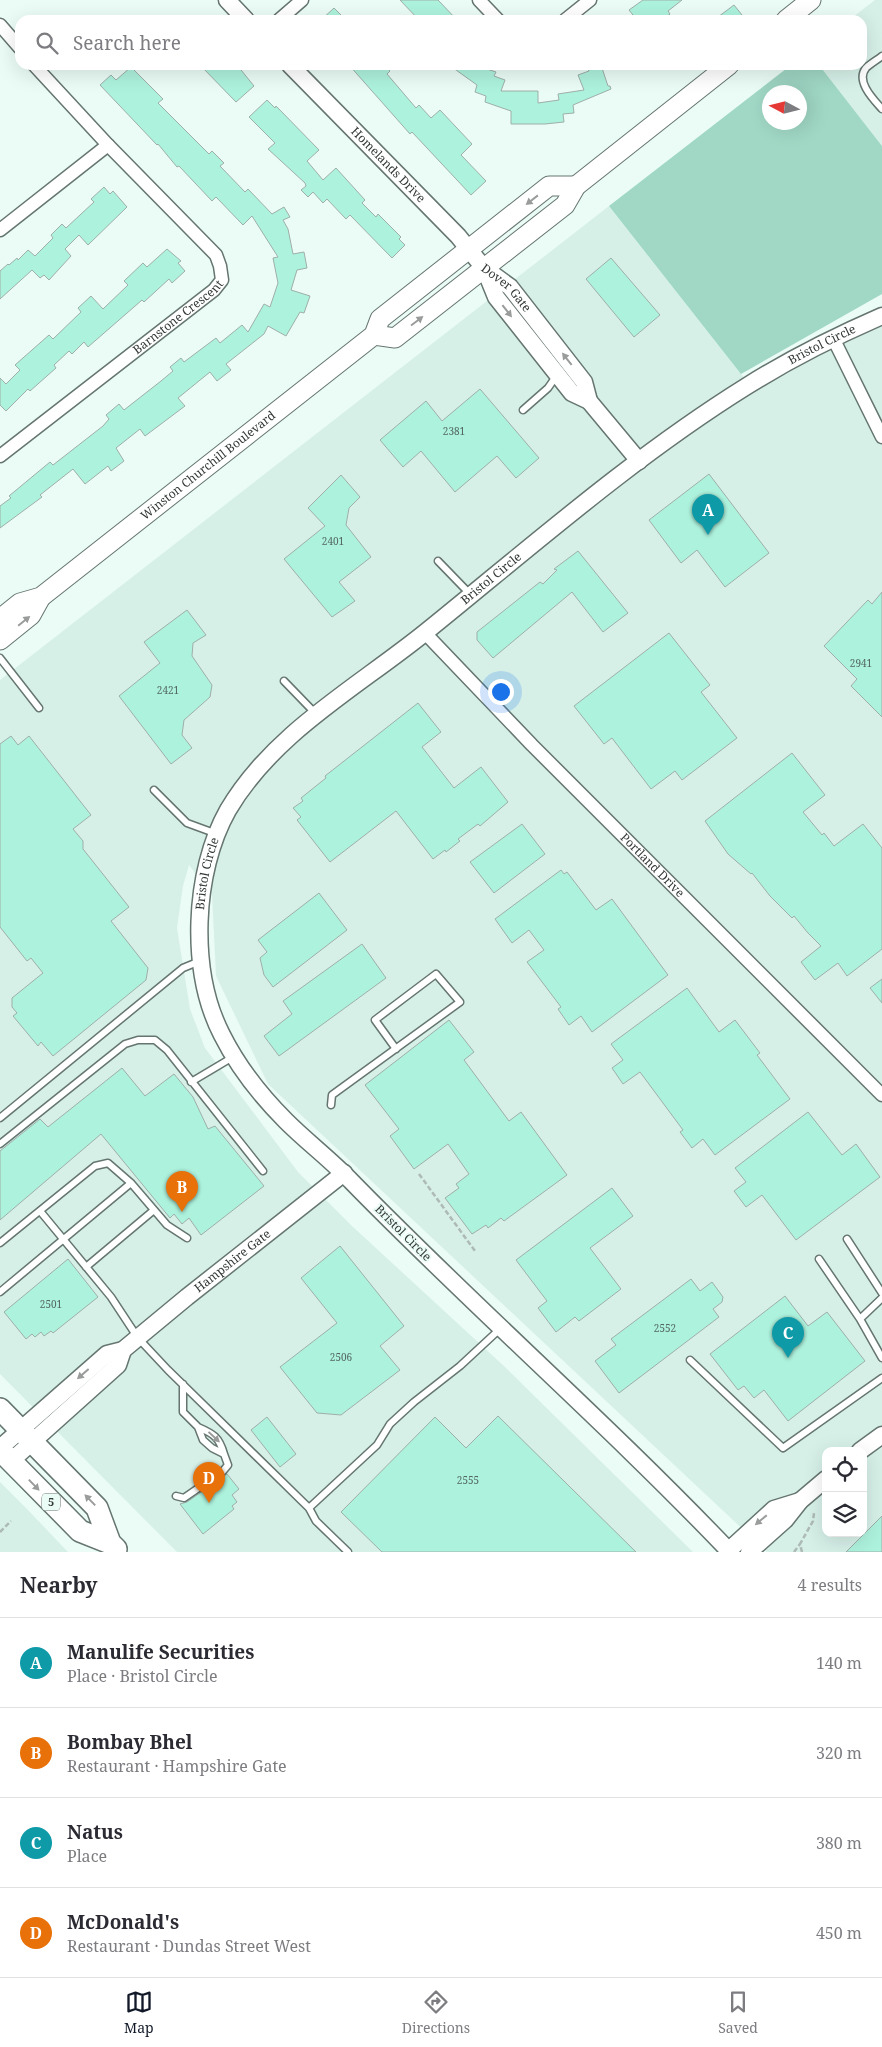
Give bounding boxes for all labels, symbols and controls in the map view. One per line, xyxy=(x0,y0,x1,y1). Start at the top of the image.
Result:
search box xyxy=(15,15,867,70)
icon: search xyxy=(33,29,61,57)
text: Search here xyxy=(73,30,181,56)
north arrow xyxy=(762,85,807,130)
street label: Homelands Drive xyxy=(347,123,430,206)
one-way arrow xyxy=(525,195,538,205)
street label: Dover Gate xyxy=(478,260,535,315)
street label: Barnstone Crescent xyxy=(129,276,227,358)
one-way arrow xyxy=(502,304,513,317)
one-way arrow xyxy=(410,315,423,326)
street label: Bristol Circle xyxy=(785,320,858,368)
one-way arrow xyxy=(561,353,572,366)
street label: Winston Churchill Boulevard xyxy=(137,406,279,524)
house number: 2381 xyxy=(443,424,465,438)
pin: A xyxy=(692,494,724,535)
house number: 2401 xyxy=(322,534,344,548)
street label: Bristol Circle xyxy=(457,548,525,608)
one-way arrow xyxy=(17,615,30,626)
house number: 2941 xyxy=(850,656,872,670)
your location xyxy=(488,679,514,705)
house number: 2421 xyxy=(157,683,179,697)
street label: Portland Drive xyxy=(617,829,688,901)
street label: Bristol Circle xyxy=(191,835,223,910)
pin: B xyxy=(166,1171,198,1212)
street label: Bristol Circle xyxy=(371,1201,435,1265)
street label: Hampshire Gate xyxy=(190,1225,274,1296)
house number: 2501 xyxy=(40,1297,62,1311)
pin: C xyxy=(772,1317,804,1358)
house number: 2552 xyxy=(654,1321,676,1335)
house number: 2506 xyxy=(330,1350,353,1364)
one-way arrow xyxy=(76,1369,89,1380)
one-way arrow xyxy=(208,1431,220,1443)
map controls xyxy=(822,1447,867,1537)
button: locate xyxy=(822,1447,867,1492)
pin: D xyxy=(193,1462,225,1503)
house number: 2555 xyxy=(457,1473,479,1487)
one-way arrow xyxy=(28,1479,40,1491)
button: layers xyxy=(822,1492,867,1537)
road number: 5 xyxy=(42,1494,60,1510)
one-way arrow xyxy=(84,1494,96,1506)
one-way arrow xyxy=(754,1515,767,1526)
text: Nearby xyxy=(20,1571,98,1599)
text: 4 results xyxy=(798,1574,862,1596)
text: Manulife Securities xyxy=(67,1639,254,1665)
text: A xyxy=(30,1652,42,1674)
text: 140 m xyxy=(816,1652,862,1674)
text: Place · Bristol Circle xyxy=(67,1665,218,1687)
text: Bombay Bhel xyxy=(67,1729,192,1755)
text: B xyxy=(31,1742,41,1764)
text: 320 m xyxy=(816,1742,862,1764)
text: Restaurant · Hampshire Gate xyxy=(67,1755,287,1777)
text: Natus xyxy=(67,1819,123,1845)
text: C xyxy=(31,1832,41,1854)
text: 380 m xyxy=(816,1832,862,1854)
text: Place xyxy=(67,1845,107,1867)
text: McDonald's xyxy=(67,1909,179,1935)
text: D xyxy=(30,1922,42,1944)
text: 450 m xyxy=(816,1922,862,1944)
text: Restaurant · Dundas Street West xyxy=(67,1935,311,1957)
tab: Map xyxy=(124,1988,154,2037)
tab: Directions xyxy=(402,1988,470,2037)
tab: Saved xyxy=(718,1988,758,2037)

